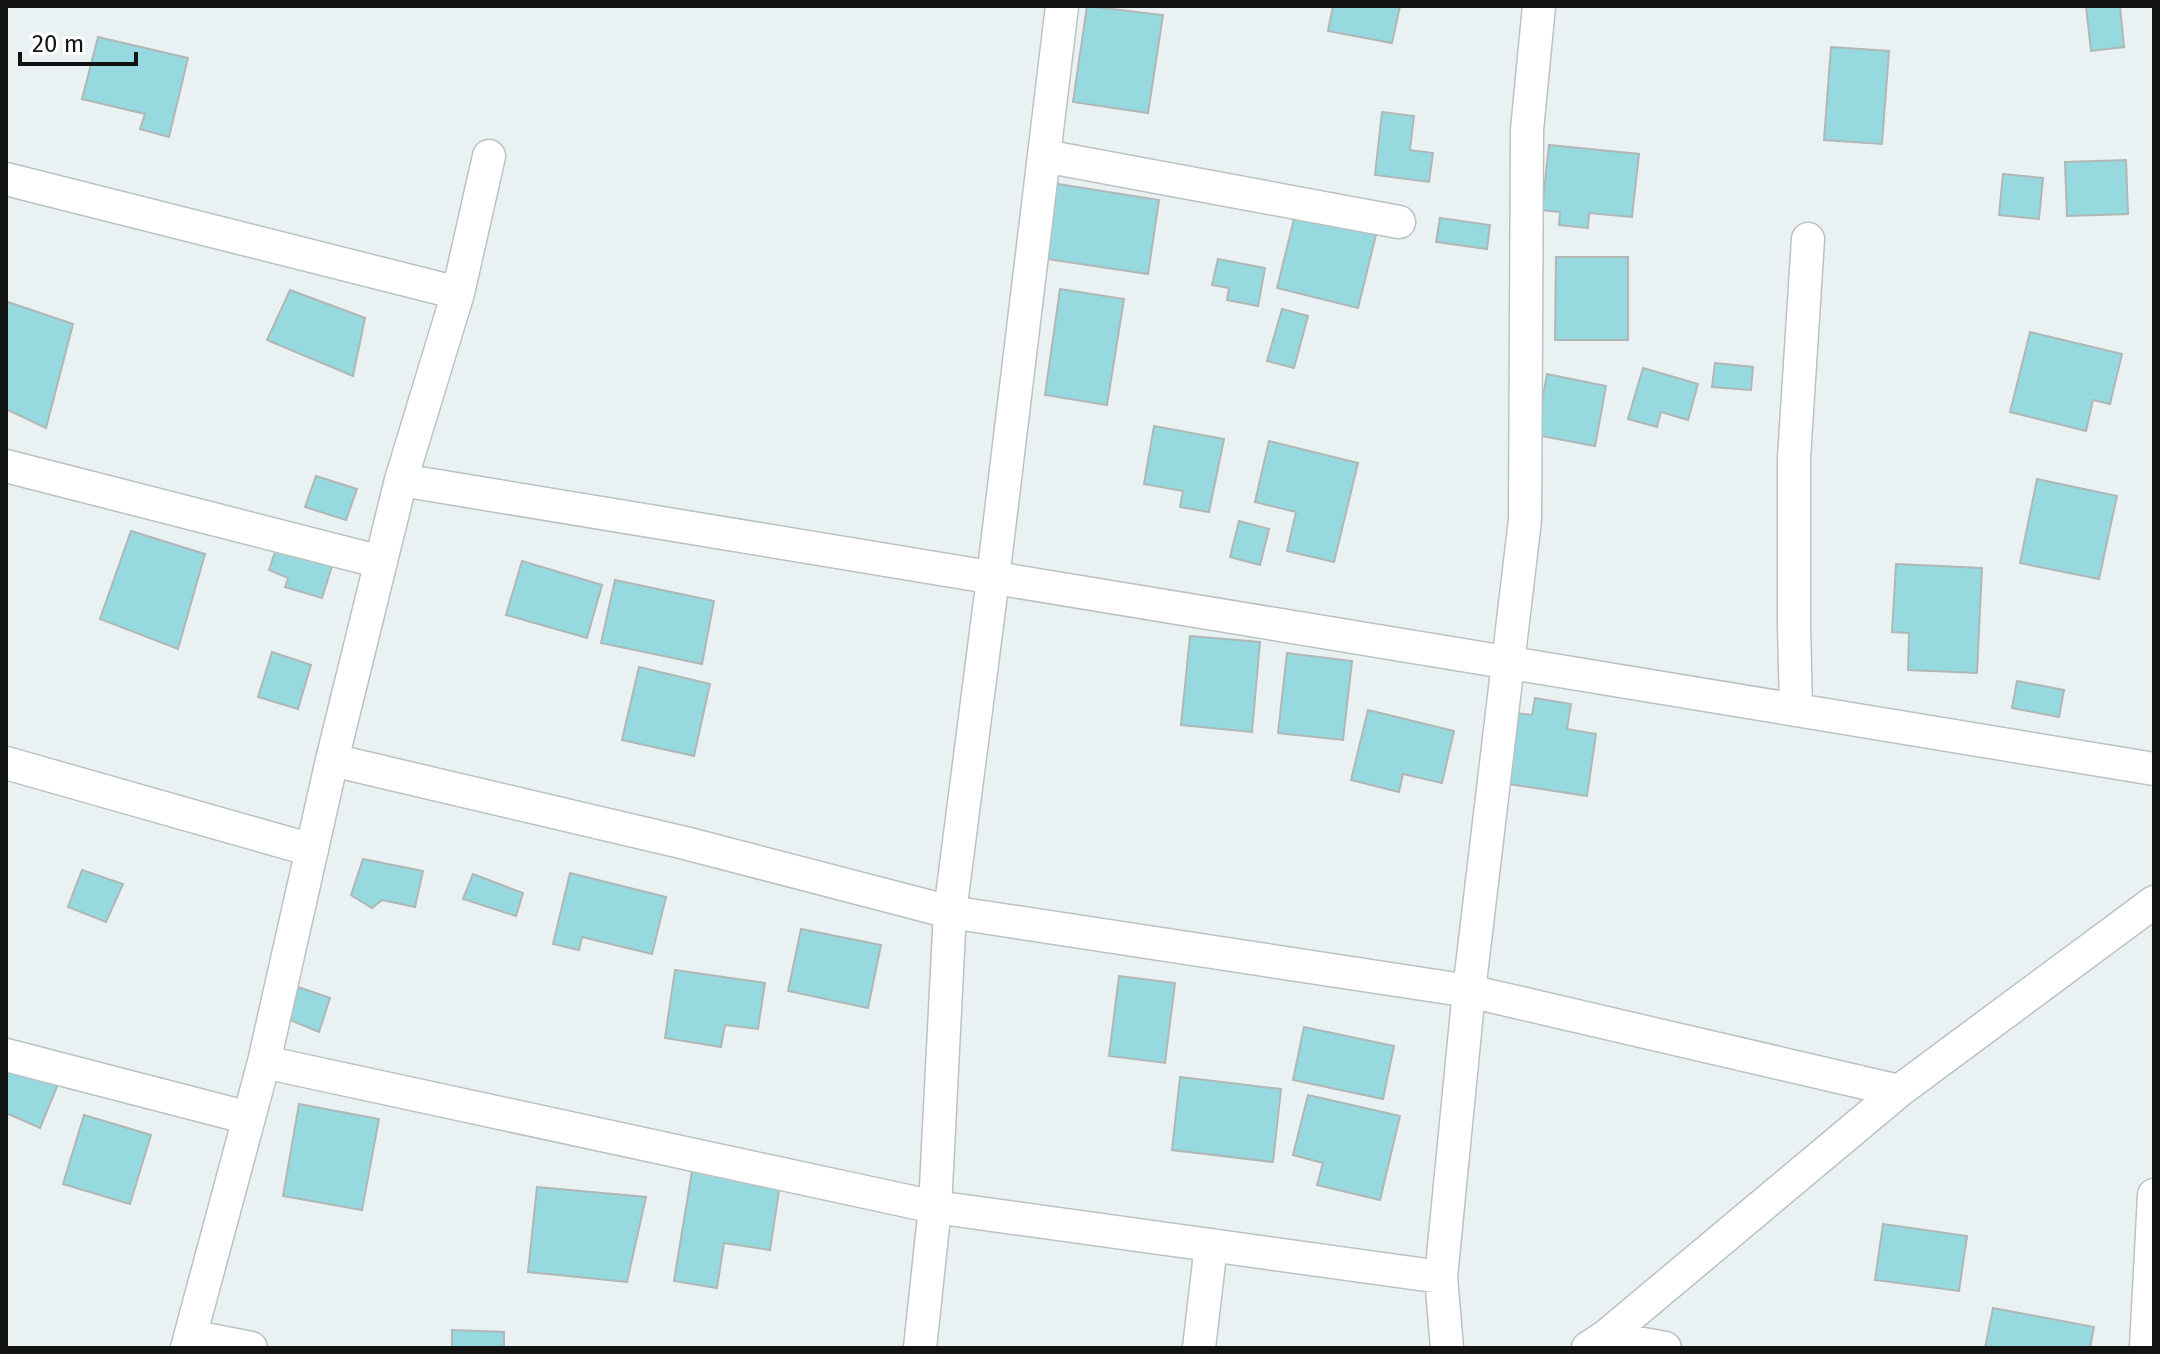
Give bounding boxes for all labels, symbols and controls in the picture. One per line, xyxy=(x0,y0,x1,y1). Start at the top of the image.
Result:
scale bar xyxy=(20,16,136,66)
text: 20 m xyxy=(32,30,84,58)

